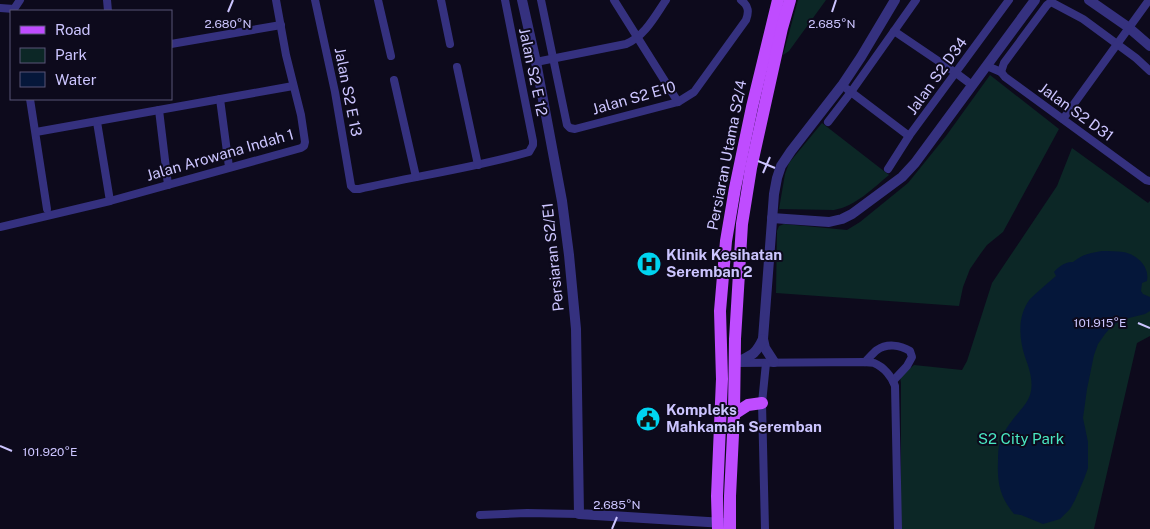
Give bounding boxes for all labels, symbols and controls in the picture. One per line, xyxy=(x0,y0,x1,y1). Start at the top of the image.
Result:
legend xyxy=(10,10,172,100)
text: 2.680°N xyxy=(205,17,251,31)
text: 2.685°N xyxy=(808,17,856,31)
text: Road xyxy=(55,21,91,38)
street label: Jalan S2 E 12 xyxy=(516,26,551,118)
street label: Jalan S2 D34 xyxy=(903,34,970,118)
text: Park xyxy=(55,46,87,63)
street label: Jalan S2 E 13 xyxy=(332,46,365,138)
text: Water xyxy=(55,71,97,88)
street label: Jalan S2 E10 xyxy=(590,77,678,118)
street label: Persiaran Utama S2/4 xyxy=(704,78,749,232)
street label: Jalan S2 D31 xyxy=(1036,79,1117,144)
street label: Jalan Arowana Indah 1 xyxy=(144,125,296,184)
street label: Persiaran S2/E1 xyxy=(538,202,567,312)
place label: Klinik Kesihatan Seremban 2 xyxy=(666,246,782,280)
hospital icon: Klinik Kesihatan Seremban 2 xyxy=(636,251,662,277)
text: 101.915°E xyxy=(1074,316,1126,330)
place label: Kompleks Mahkamah Seremban xyxy=(666,401,822,435)
public building icon: Kompleks Mahkamah Seremban xyxy=(635,406,661,432)
park label: S2 City Park xyxy=(978,430,1064,447)
text: 101.920°E xyxy=(23,445,77,459)
text: 2.685°N xyxy=(593,498,641,512)

